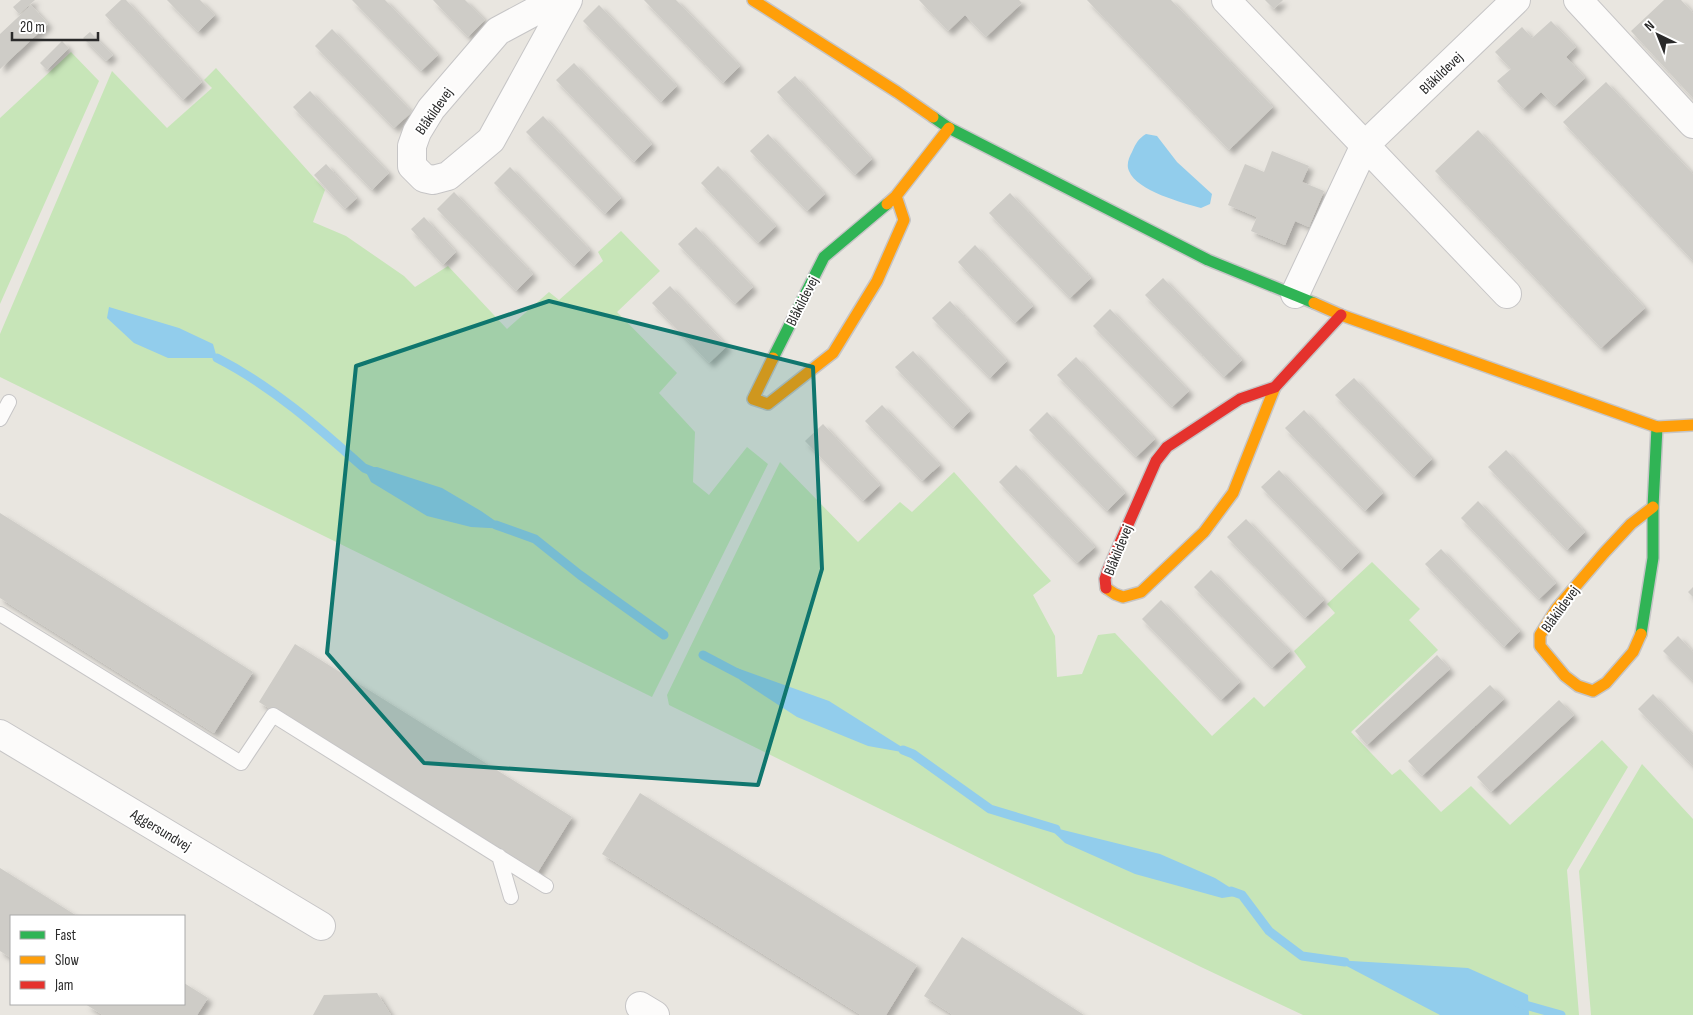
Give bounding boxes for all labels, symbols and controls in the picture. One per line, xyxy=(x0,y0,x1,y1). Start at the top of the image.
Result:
scale bar xyxy=(12,10,99,42)
north arrow xyxy=(1633,10,1683,60)
text: N xyxy=(1641,17,1658,35)
text: 20 m xyxy=(20,18,45,37)
street label: Blåkildevej xyxy=(1416,48,1467,99)
street label: Blåkildevej xyxy=(411,84,458,139)
street label: Blåkildevej xyxy=(782,273,823,329)
street label: Blåkildevej xyxy=(1100,522,1137,578)
street label: Blåkildevej xyxy=(1537,582,1584,636)
street label: Aggersundvej xyxy=(126,804,195,856)
legend xyxy=(10,915,185,1005)
text: Fast xyxy=(55,926,77,945)
text: Slow xyxy=(55,951,79,970)
text: Jam xyxy=(54,976,73,995)

